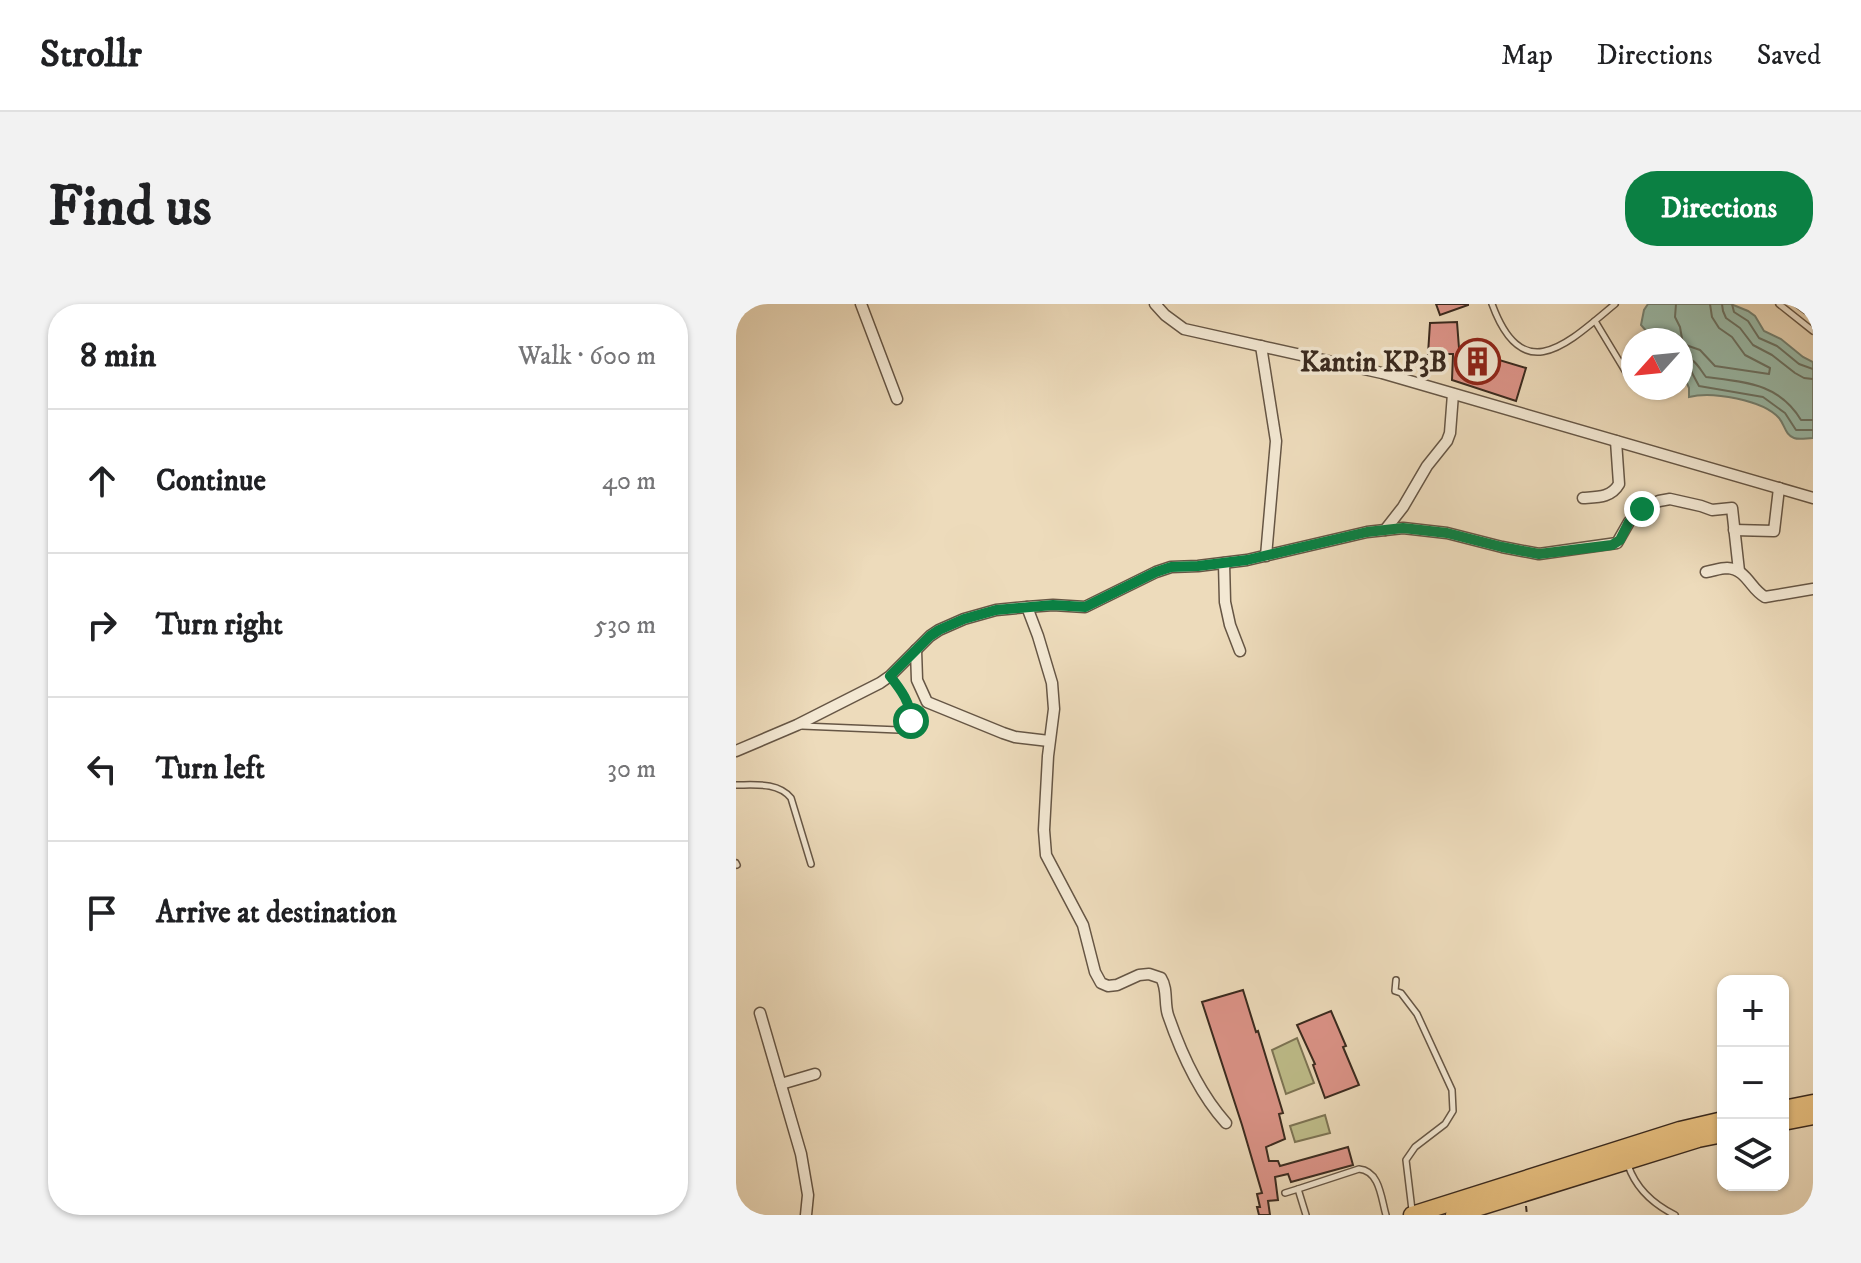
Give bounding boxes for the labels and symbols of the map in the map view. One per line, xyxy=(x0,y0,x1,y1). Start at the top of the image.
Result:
north arrow xyxy=(1621,328,1693,400)
building icon: Kantin KP3B xyxy=(1454,337,1502,385)
place label: Kantin KP3B xyxy=(1300,345,1447,380)
route end xyxy=(1624,491,1660,527)
route start xyxy=(893,703,929,739)

